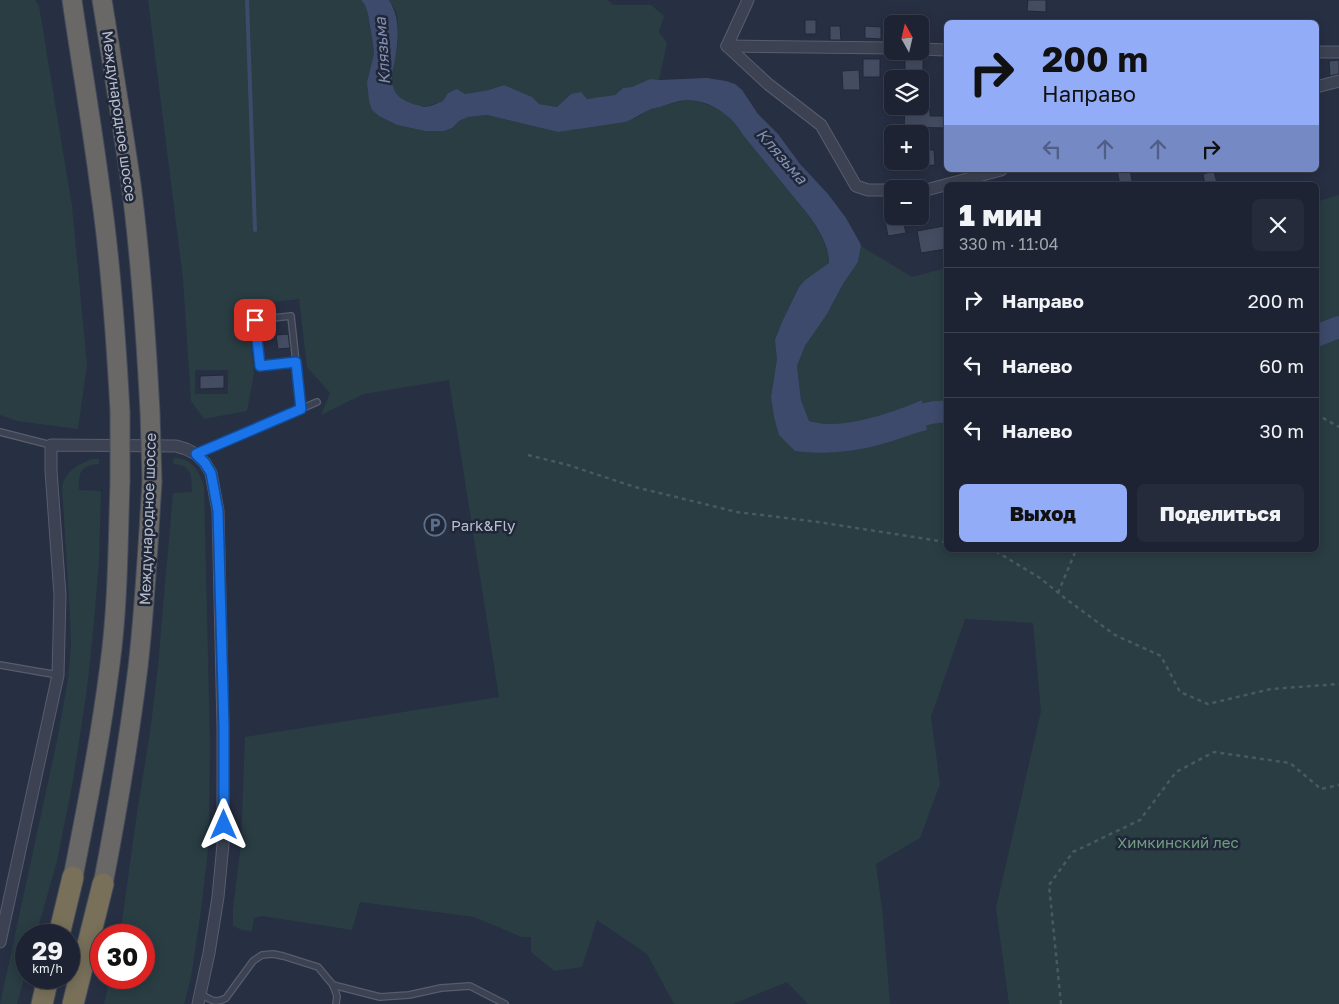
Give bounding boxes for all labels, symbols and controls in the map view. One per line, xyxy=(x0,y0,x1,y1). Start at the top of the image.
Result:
north arrow xyxy=(884,15,929,60)
map controls xyxy=(884,15,929,225)
water label: Клязьма xyxy=(370,16,394,85)
street label: Международное шоссе xyxy=(99,29,141,203)
text: 200 m xyxy=(1042,38,1148,80)
icon: right xyxy=(959,40,1024,105)
button: layers xyxy=(884,70,929,115)
text: Направо xyxy=(1042,80,1136,107)
water label: Клязьма xyxy=(752,124,812,189)
button: + xyxy=(884,125,929,170)
icon: left xyxy=(1038,135,1066,163)
icon: ahead xyxy=(1091,135,1119,163)
icon: ahead xyxy=(1144,135,1172,163)
icon: right xyxy=(1197,135,1225,163)
button: − xyxy=(884,180,929,225)
text: 1 мин xyxy=(959,197,1042,233)
button: close xyxy=(1252,199,1304,251)
text: 330 m · 11:04 xyxy=(959,234,1059,254)
icon: right xyxy=(959,286,987,314)
text: Направо xyxy=(1002,289,1084,312)
text: 200 m xyxy=(1248,289,1304,312)
pin xyxy=(234,299,276,341)
icon: arrive xyxy=(241,306,269,334)
icon: left xyxy=(959,351,987,379)
text: Налево xyxy=(1002,354,1072,377)
text: 60 m xyxy=(1259,354,1304,377)
icon: left xyxy=(959,416,987,444)
text: Налево xyxy=(1002,419,1072,442)
text: 30 m xyxy=(1260,419,1304,442)
street label: Международное шоссе xyxy=(135,432,159,605)
button: Выход xyxy=(959,484,1127,542)
button: Поделиться xyxy=(1137,484,1304,542)
parking icon: Park&Fly xyxy=(423,513,447,537)
place label: Park&Fly xyxy=(451,516,516,534)
position arrow xyxy=(197,798,249,850)
park label: Химкинский лес xyxy=(1117,833,1239,851)
speed limit sign: 30 xyxy=(90,924,155,989)
text: 29 xyxy=(32,935,63,966)
text: km/h xyxy=(32,961,63,976)

